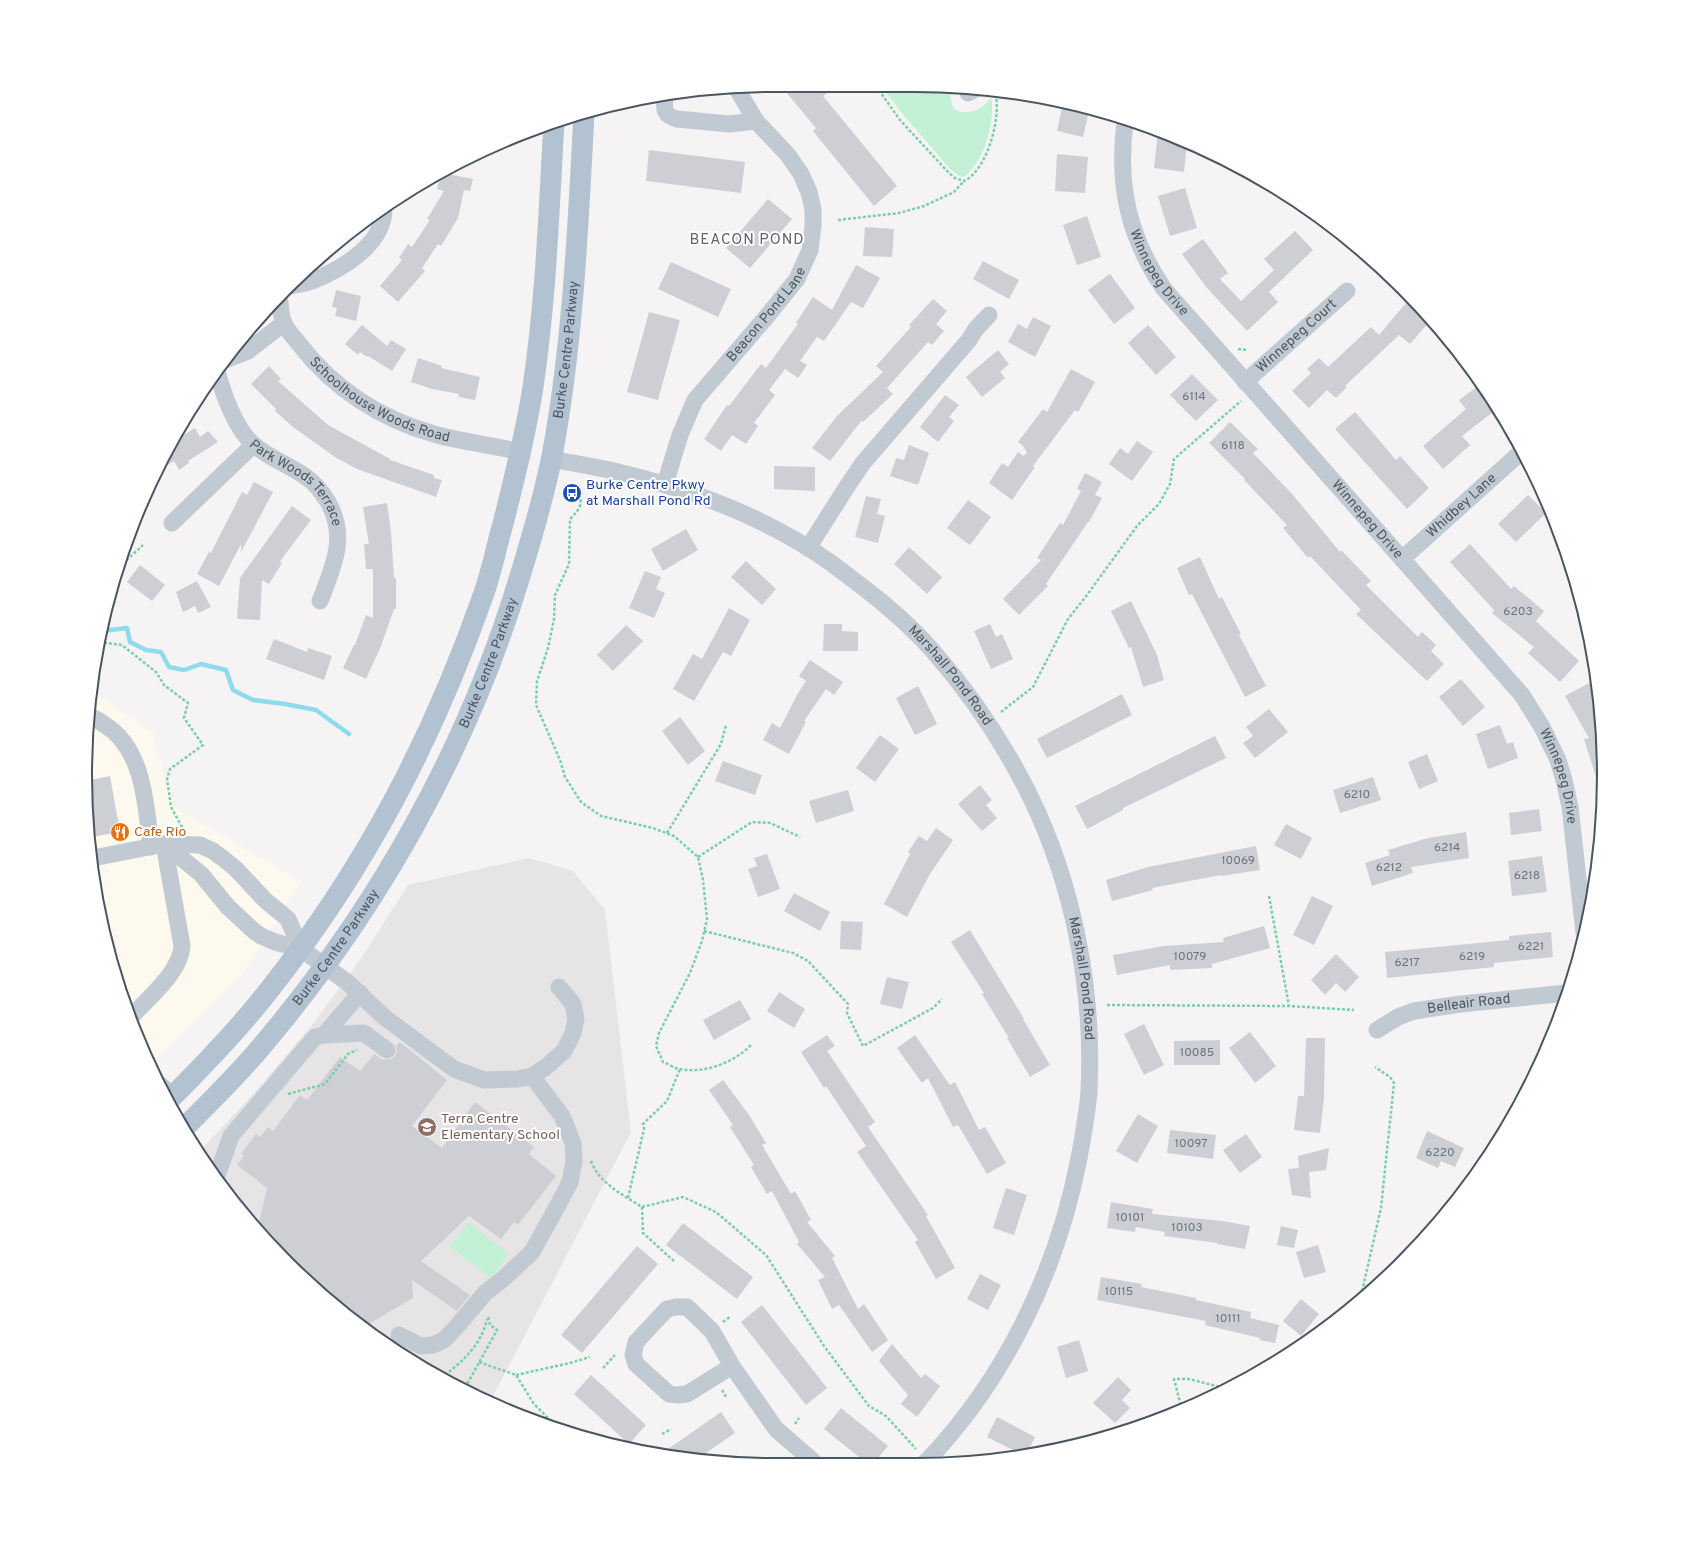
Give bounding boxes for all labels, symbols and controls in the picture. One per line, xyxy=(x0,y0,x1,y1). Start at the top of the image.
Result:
street label: Winnepeg Drive xyxy=(1126,227,1192,319)
district label: BEACON POND xyxy=(690,231,804,250)
street label: Beacon Pond Lane xyxy=(723,265,810,365)
street label: Burke Centre Parkway xyxy=(550,280,582,420)
street label: Winnepeg Court xyxy=(1253,296,1340,376)
street label: Schoolhouse Woods Road xyxy=(306,353,452,446)
house number: 6114 xyxy=(1182,389,1206,405)
street label: Park Woods Terrace xyxy=(246,436,345,528)
house number: 6118 xyxy=(1221,438,1245,454)
street label: Whidbey Lane xyxy=(1423,470,1500,541)
place label: Burke Centre Pkwy at Marshall Pond Rd xyxy=(586,477,711,510)
street label: Winnepeg Drive xyxy=(1328,477,1407,562)
bus stop icon: Burke Centre Pkwy at Marshall Pond Rd xyxy=(561,482,583,504)
street label: Burke Centre Parkway xyxy=(456,595,521,731)
house number: 6203 xyxy=(1503,604,1533,620)
street label: Marshall Pond Road xyxy=(905,622,996,729)
street label: Winnepeg Drive xyxy=(1535,726,1580,825)
house number: 6210 xyxy=(1344,787,1370,803)
restaurant icon: Cafe Rio xyxy=(109,821,131,843)
place label: Cafe Rio xyxy=(134,824,186,841)
house number: 6214 xyxy=(1434,840,1460,856)
house number: 10069 xyxy=(1221,853,1255,869)
house number: 6212 xyxy=(1376,860,1402,876)
house number: 6218 xyxy=(1514,868,1540,884)
street label: Burke Centre Parkway xyxy=(289,886,383,1009)
street label: Marshall Pond Road xyxy=(1065,915,1098,1041)
house number: 6221 xyxy=(1518,939,1544,955)
house number: 10079 xyxy=(1174,949,1206,965)
house number: 6219 xyxy=(1459,949,1485,965)
house number: 6217 xyxy=(1394,955,1420,971)
street label: Belleair Road xyxy=(1426,990,1511,1017)
house number: 10085 xyxy=(1180,1045,1214,1061)
place label: Terra Centre Elementary School xyxy=(441,1111,560,1144)
school or university icon: Terra Centre Elementary School xyxy=(416,1116,438,1138)
house number: 10097 xyxy=(1175,1136,1207,1152)
house number: 6220 xyxy=(1425,1145,1455,1161)
house number: 10101 xyxy=(1116,1210,1144,1226)
house number: 10103 xyxy=(1171,1220,1203,1236)
house number: 10115 xyxy=(1105,1284,1133,1300)
house number: 10111 xyxy=(1215,1311,1241,1327)

